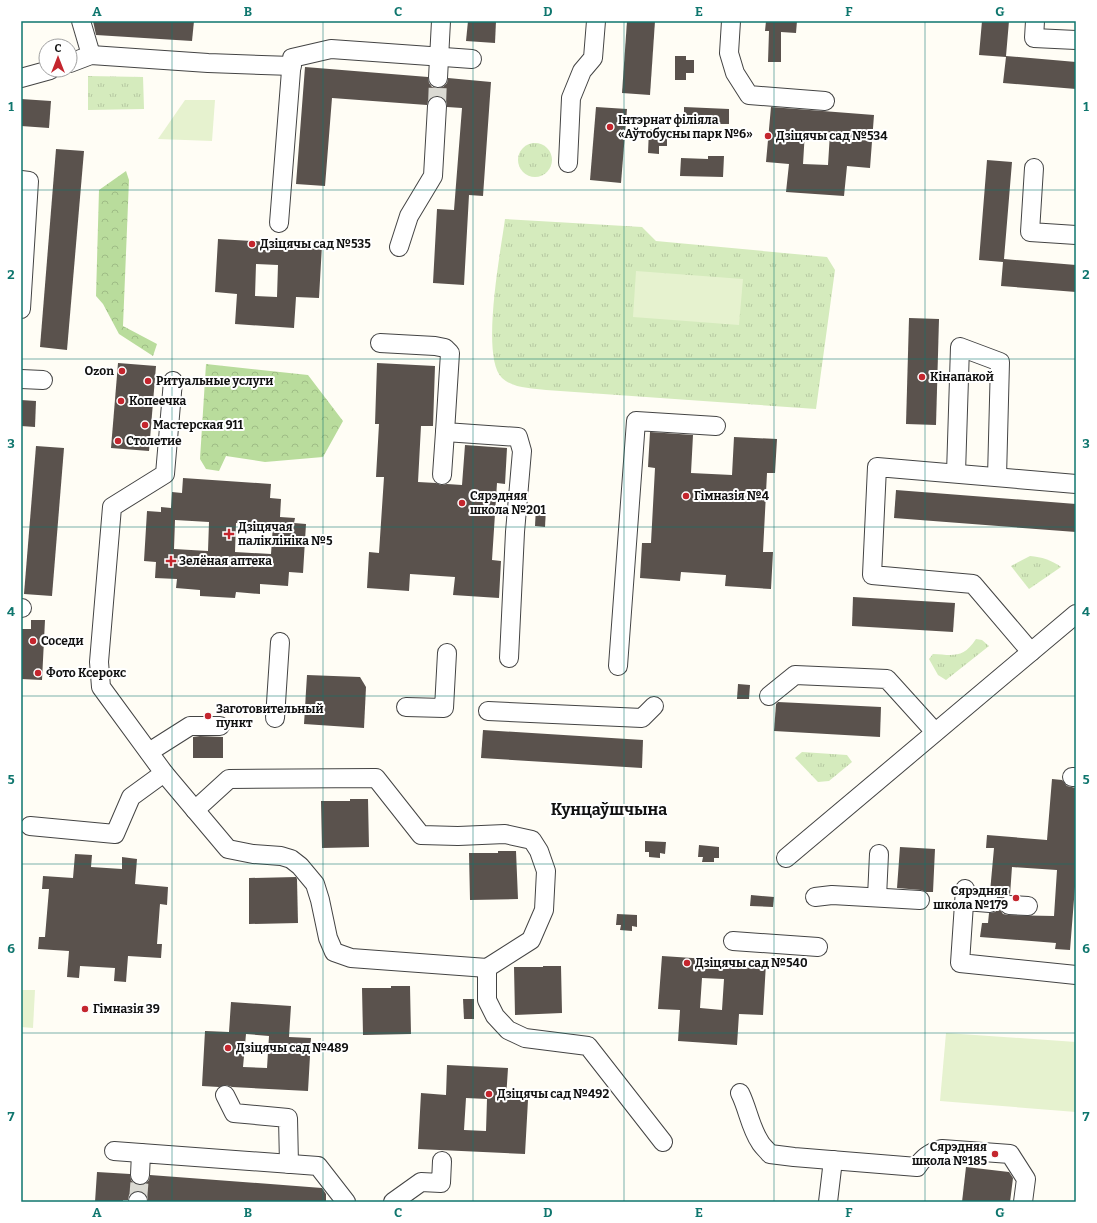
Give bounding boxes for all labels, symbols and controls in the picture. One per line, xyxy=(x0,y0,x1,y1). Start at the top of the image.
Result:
text: A xyxy=(92,4,102,19)
text: B xyxy=(244,4,252,19)
text: C xyxy=(394,4,402,19)
text: D xyxy=(543,4,553,19)
text: E xyxy=(695,4,703,19)
text: F xyxy=(845,4,853,19)
text: G xyxy=(995,4,1005,19)
north arrow xyxy=(38,38,78,78)
text: С xyxy=(55,42,62,55)
text: 1 xyxy=(8,99,14,114)
text: 1 xyxy=(1083,99,1089,114)
place label: Інтэрнат філіяла «Аўтобусны парк №6» xyxy=(618,113,753,141)
marker: Інтэрнат філіяла «Аўтобусны парк №6» xyxy=(605,122,615,132)
place label: Дзіцячы сад №534 xyxy=(776,129,888,143)
marker: Дзіцячы сад №534 xyxy=(763,131,773,141)
place label: Дзіцячы сад №535 xyxy=(260,237,371,251)
marker: Дзіцячы сад №535 xyxy=(247,239,257,249)
text: 2 xyxy=(7,267,15,282)
text: 2 xyxy=(1082,267,1090,282)
place label: Ozon xyxy=(85,364,114,378)
marker: Ozon xyxy=(117,366,127,376)
place label: Кінапакой xyxy=(930,370,994,384)
marker: Кінапакой xyxy=(917,372,927,382)
place label: Ритуальные услуги xyxy=(156,374,273,388)
marker: Ритуальные услуги xyxy=(143,376,153,386)
place label: Копеечка xyxy=(129,394,187,408)
marker: Копеечка xyxy=(116,396,126,406)
place label: Мастерская 911 xyxy=(153,418,244,432)
marker: Мастерская 911 xyxy=(140,420,150,430)
place label: Столетие xyxy=(126,434,182,448)
text: 3 xyxy=(7,436,15,451)
marker: Столетие xyxy=(113,436,123,446)
text: 3 xyxy=(1082,436,1090,451)
place label: Сярэдняя школа №201 xyxy=(470,489,546,517)
place label: Гімназія №4 xyxy=(694,489,770,503)
marker: Гімназія №4 xyxy=(681,491,691,501)
marker: Сярэдняя школа №201 xyxy=(457,498,467,508)
place label: Дзіцячая паліклініка №5 xyxy=(238,520,333,548)
marker: Дзіцячая паліклініка №5 xyxy=(223,528,235,540)
place label: Зелёная аптека xyxy=(179,554,272,568)
marker: Зелёная аптека xyxy=(166,556,176,566)
text: 4 xyxy=(7,604,15,619)
text: 4 xyxy=(1082,604,1090,619)
place label: Соседи xyxy=(41,634,83,648)
marker: Соседи xyxy=(28,636,38,646)
place label: Фото Ксерокс xyxy=(46,666,126,680)
marker: Фото Ксерокс xyxy=(33,668,43,678)
place label: Заготовительный пункт xyxy=(216,702,324,730)
marker: Заготовительный пункт xyxy=(203,711,213,721)
text: 5 xyxy=(7,772,15,787)
text: 5 xyxy=(1082,772,1090,787)
district label: Кунцаўшчына xyxy=(551,800,667,819)
place label: Сярэдняя школа №179 xyxy=(933,884,1008,912)
marker: Сярэдняя школа №179 xyxy=(1011,893,1021,903)
text: 6 xyxy=(7,941,15,956)
text: 6 xyxy=(1082,941,1090,956)
place label: Дзіцячы сад №540 xyxy=(695,956,808,970)
marker: Дзіцячы сад №540 xyxy=(682,958,692,968)
place label: Гімназія 39 xyxy=(93,1002,160,1016)
marker: Гімназія 39 xyxy=(80,1004,90,1014)
place label: Дзіцячы сад №489 xyxy=(236,1041,349,1055)
marker: Дзіцячы сад №489 xyxy=(223,1043,233,1053)
place label: Дзіцячы сад №492 xyxy=(497,1087,609,1101)
marker: Дзіцячы сад №492 xyxy=(484,1089,494,1099)
text: 7 xyxy=(8,1109,15,1124)
text: 7 xyxy=(1083,1109,1090,1124)
place label: Сярэдняя школа №185 xyxy=(912,1140,987,1168)
marker: Сярэдняя школа №185 xyxy=(990,1149,1000,1159)
text: A xyxy=(92,1205,102,1220)
text: B xyxy=(244,1205,252,1220)
text: C xyxy=(394,1205,402,1220)
text: D xyxy=(543,1205,553,1220)
text: E xyxy=(695,1205,703,1220)
text: F xyxy=(845,1205,853,1220)
text: G xyxy=(995,1205,1005,1220)

